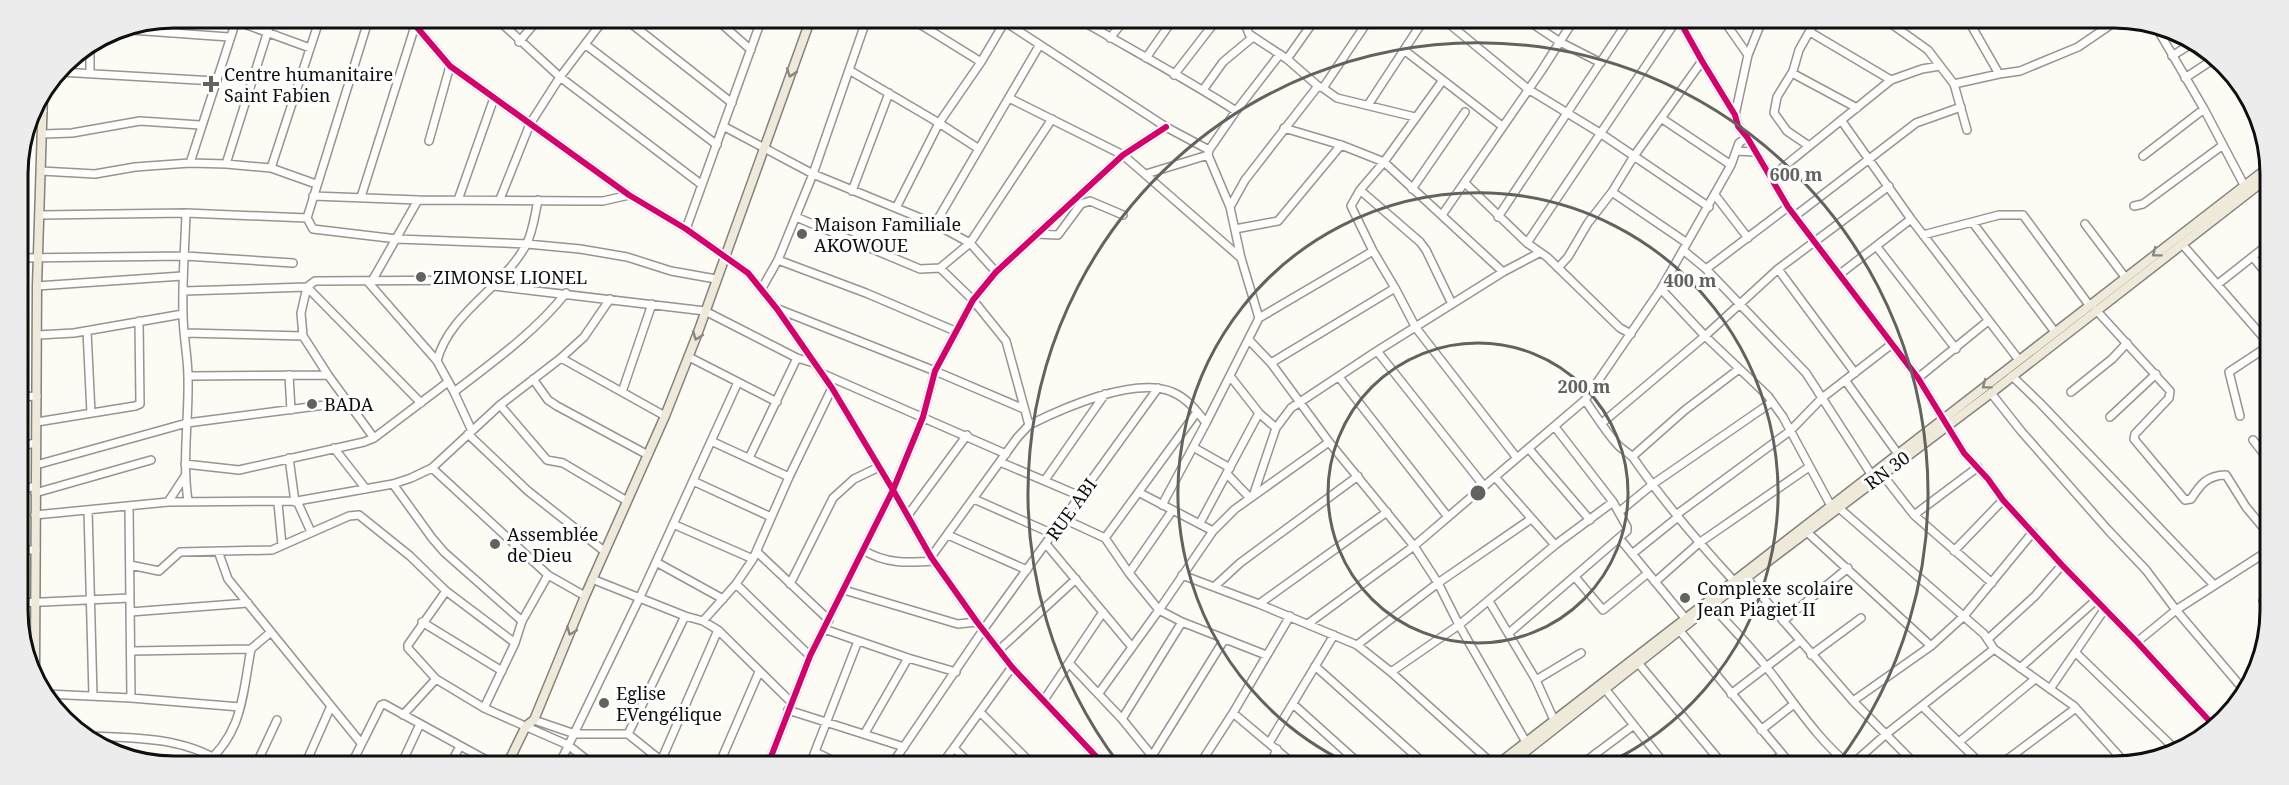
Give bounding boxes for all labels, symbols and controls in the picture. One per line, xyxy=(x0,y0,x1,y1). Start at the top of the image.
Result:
place label: Centre humanitaire Saint Fabien xyxy=(224,62,393,107)
one-way arrow xyxy=(786,67,799,78)
marker: Centre humanitaire Saint Fabien xyxy=(202,75,220,93)
text: 600 m xyxy=(1770,162,1823,186)
place label: Maison Familiale AKOWOUE xyxy=(814,212,961,257)
marker: Maison Familiale AKOWOUE xyxy=(795,227,809,241)
one-way arrow xyxy=(2152,245,2163,256)
place label: ZIMONSE LIONEL xyxy=(433,265,587,289)
text: 400 m xyxy=(1664,268,1717,292)
marker: ZIMONSE LIONEL xyxy=(414,270,428,284)
one-way arrow xyxy=(691,330,704,341)
text: 200 m xyxy=(1558,374,1611,398)
one-way arrow xyxy=(1981,378,1992,389)
place label: BADA xyxy=(324,392,374,416)
marker: BADA xyxy=(305,397,319,411)
street label: RN 30 xyxy=(1860,445,1914,495)
street label: RUE ABI xyxy=(1040,473,1102,545)
centre of rings xyxy=(1468,483,1488,503)
place label: Assemblée de Dieu xyxy=(507,522,598,567)
marker: Assemblée de Dieu xyxy=(488,537,502,551)
place label: Complexe scolaire Jean Piagiet II xyxy=(1696,576,1853,621)
marker: Complexe scolaire Jean Piagiet II xyxy=(1678,591,1692,605)
one-way arrow xyxy=(566,624,578,635)
place label: Eglise EVengélique xyxy=(616,681,722,726)
marker: Eglise EVengélique xyxy=(597,696,611,710)

